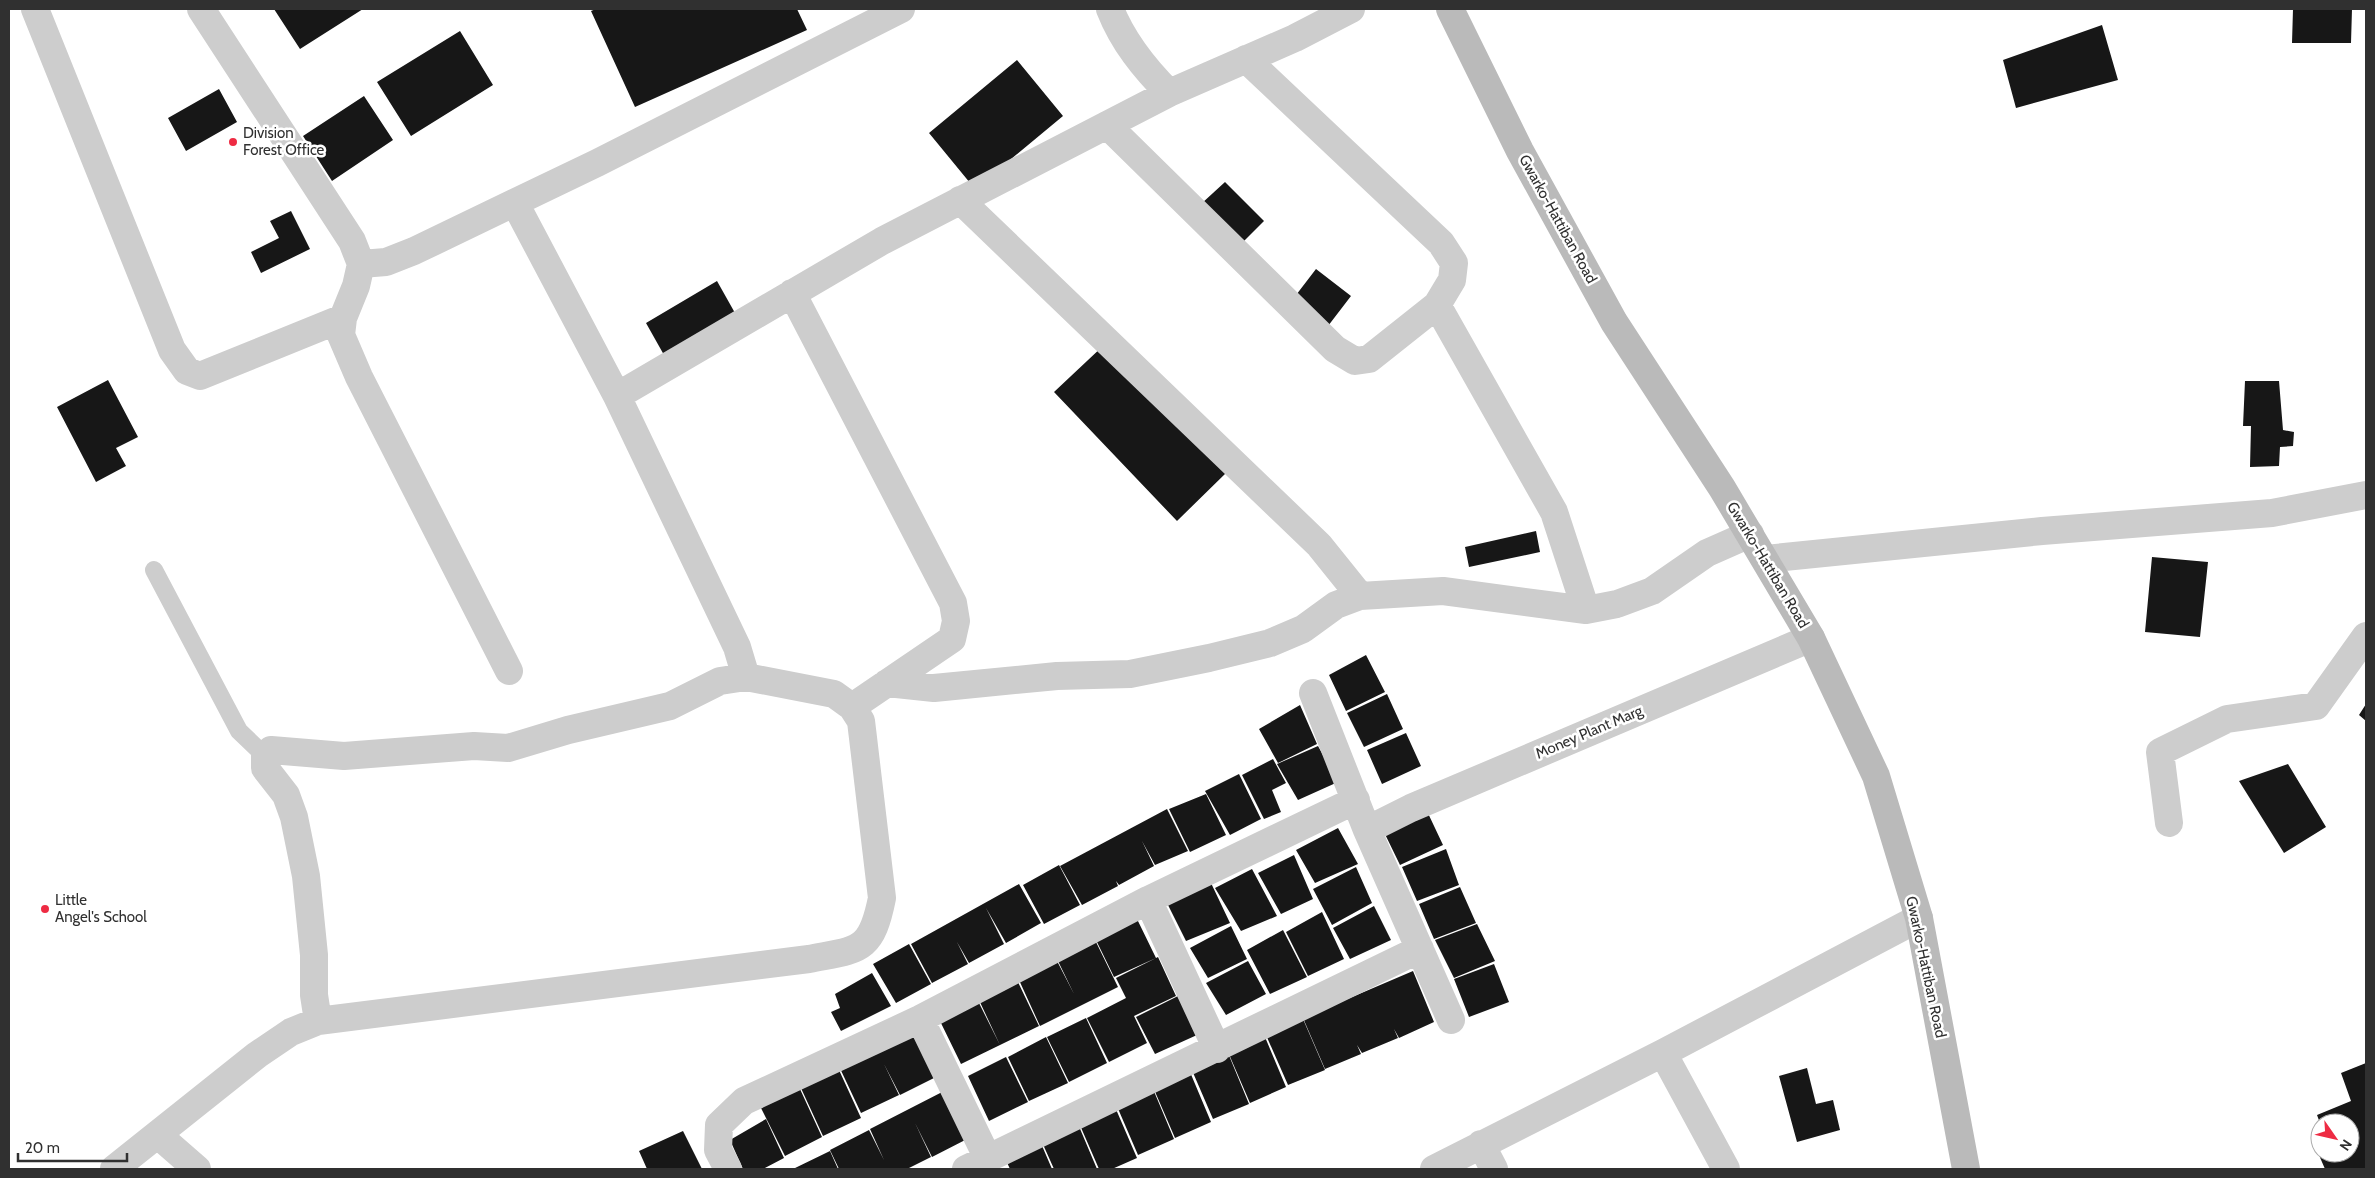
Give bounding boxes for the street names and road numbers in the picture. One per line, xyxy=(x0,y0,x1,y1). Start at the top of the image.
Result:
street label: Gwarko-Hattiban Road xyxy=(1515,152,1601,286)
street label: Gwarko-Hattiban Road xyxy=(1723,499,1813,631)
street label: Money Plant Marg xyxy=(1533,701,1646,763)
street label: Gwarko-Hattiban Road xyxy=(1902,895,1950,1039)

